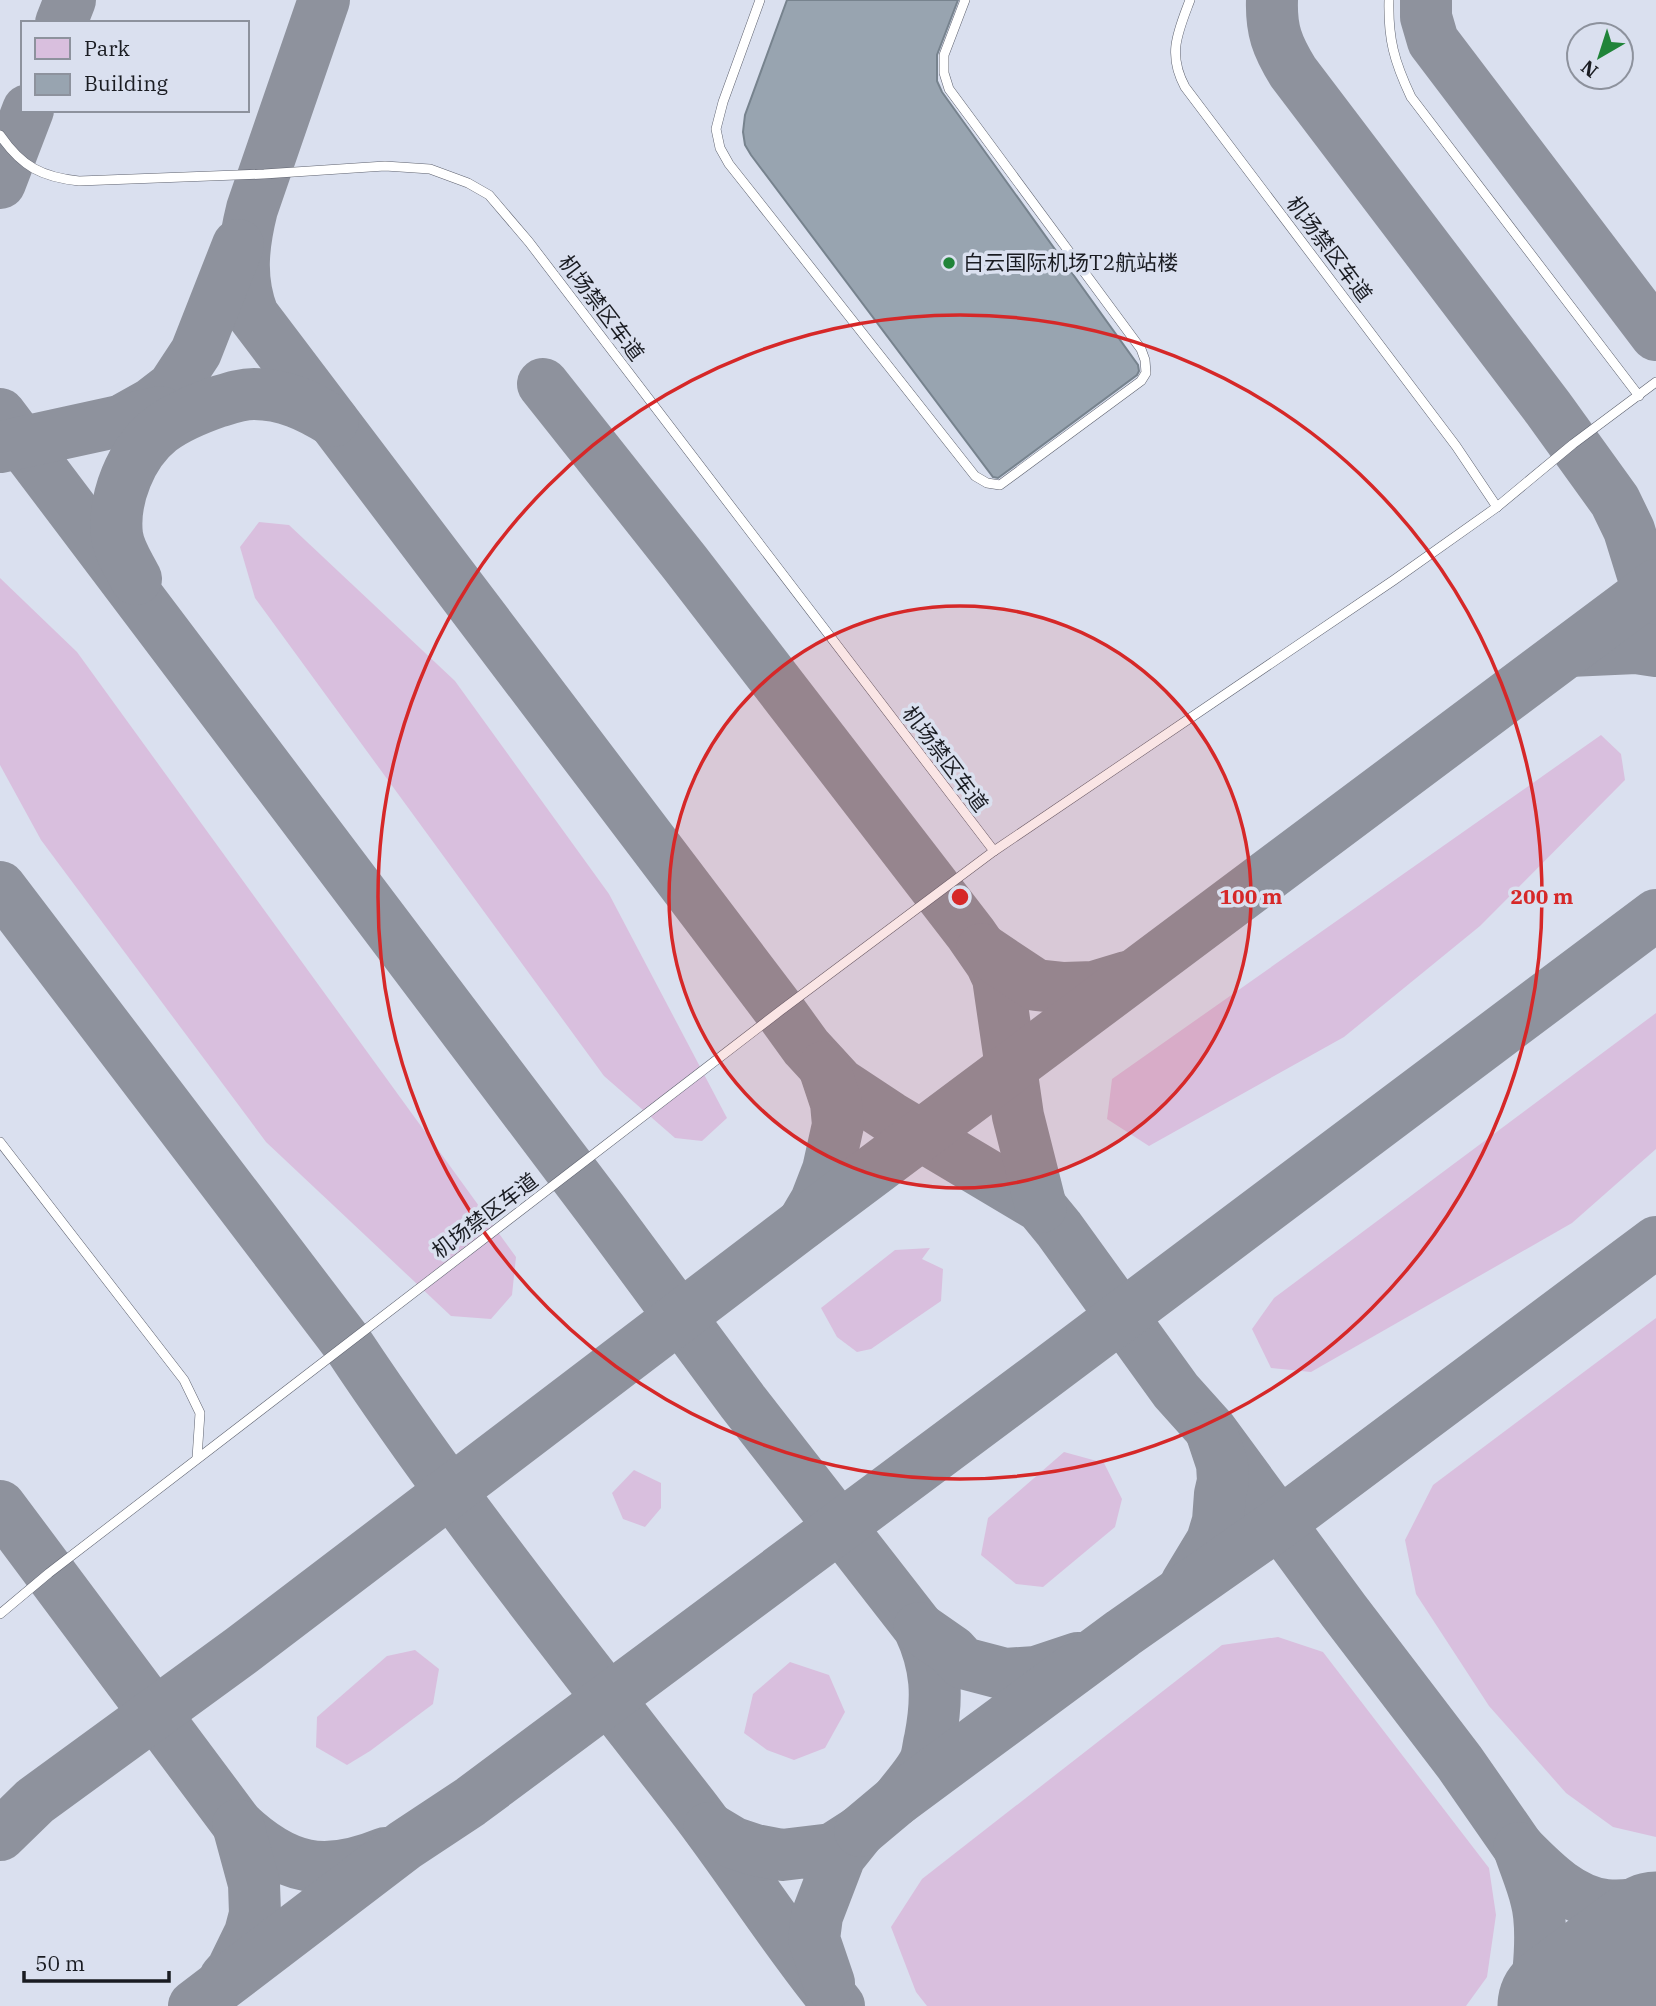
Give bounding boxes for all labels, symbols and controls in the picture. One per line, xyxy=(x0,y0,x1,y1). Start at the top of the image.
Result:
legend xyxy=(21,21,248,112)
north arrow xyxy=(1565,21,1635,91)
text: Park xyxy=(84,34,131,62)
text: N xyxy=(1576,55,1603,83)
text: Building xyxy=(84,69,169,97)
street label: 机场禁区车道 xyxy=(1281,190,1379,307)
place label: 白云国际机场T2航站楼 xyxy=(963,248,1178,276)
street label: 机场禁区车道 xyxy=(553,249,651,366)
marker: 白云国际机场T2航站楼 xyxy=(941,255,957,271)
street label: 机场禁区车道 xyxy=(897,700,995,817)
text: 100 m xyxy=(1219,882,1283,910)
text: 200 m xyxy=(1510,882,1574,910)
centre of rings xyxy=(948,885,972,909)
street label: 机场禁区车道 xyxy=(426,1166,543,1264)
scale bar xyxy=(24,1940,170,1984)
text: 50 m xyxy=(35,1949,85,1977)

